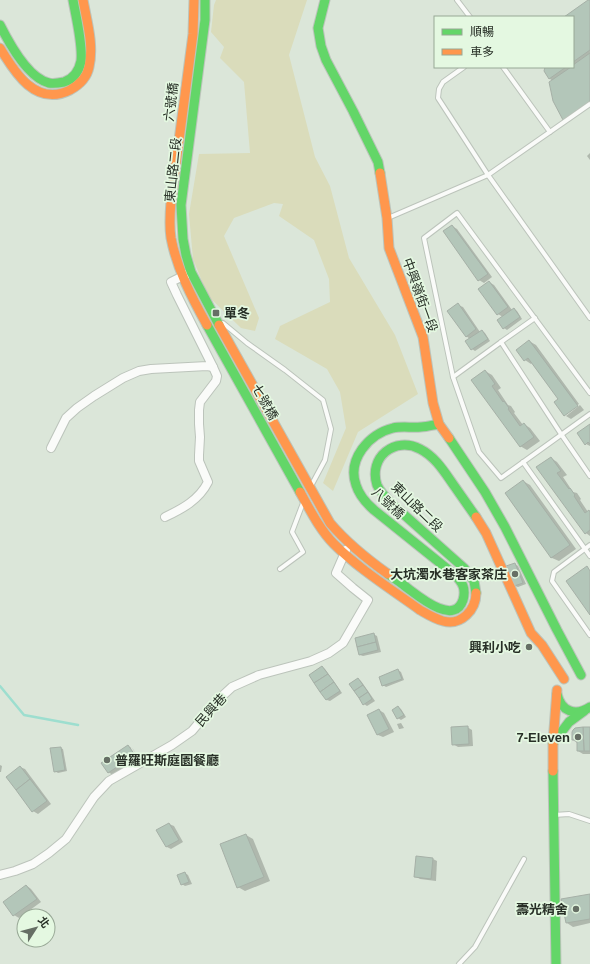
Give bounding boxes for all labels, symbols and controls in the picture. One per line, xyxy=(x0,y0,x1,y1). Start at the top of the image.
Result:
legend xyxy=(434,16,574,68)
text: 順暢 xyxy=(470,25,494,39)
text: 車多 xyxy=(470,45,494,59)
street label: 六號橋 xyxy=(161,82,181,122)
street label: 東山路二段 xyxy=(162,137,184,203)
street label: 中興嶺街一段 xyxy=(400,256,440,334)
place label: 單冬 xyxy=(224,306,250,321)
marker: 單冬 xyxy=(211,308,221,318)
street label: 七號橋 xyxy=(249,381,281,423)
street label: 東山路二段 xyxy=(388,479,446,535)
street label: 八號橋 xyxy=(369,484,407,522)
place label: 大坑濁水巷客家茶庄 xyxy=(390,567,507,582)
marker: 大坑濁水巷客家茶庄 xyxy=(510,569,520,579)
place label: 興利小吃 xyxy=(469,640,521,655)
marker: 興利小吃 xyxy=(524,642,534,652)
street label: 民興巷 xyxy=(192,690,230,730)
place label: 7-Eleven xyxy=(517,730,570,745)
marker: 7-Eleven xyxy=(573,732,583,742)
place label: 普羅旺斯庭園餐廳 xyxy=(115,753,219,768)
marker: 普羅旺斯庭園餐廳 xyxy=(102,755,112,765)
place label: 壽光精舍 xyxy=(516,902,568,917)
marker: 壽光精舍 xyxy=(571,904,581,914)
north arrow xyxy=(16,908,56,948)
text: 北 xyxy=(36,914,52,930)

